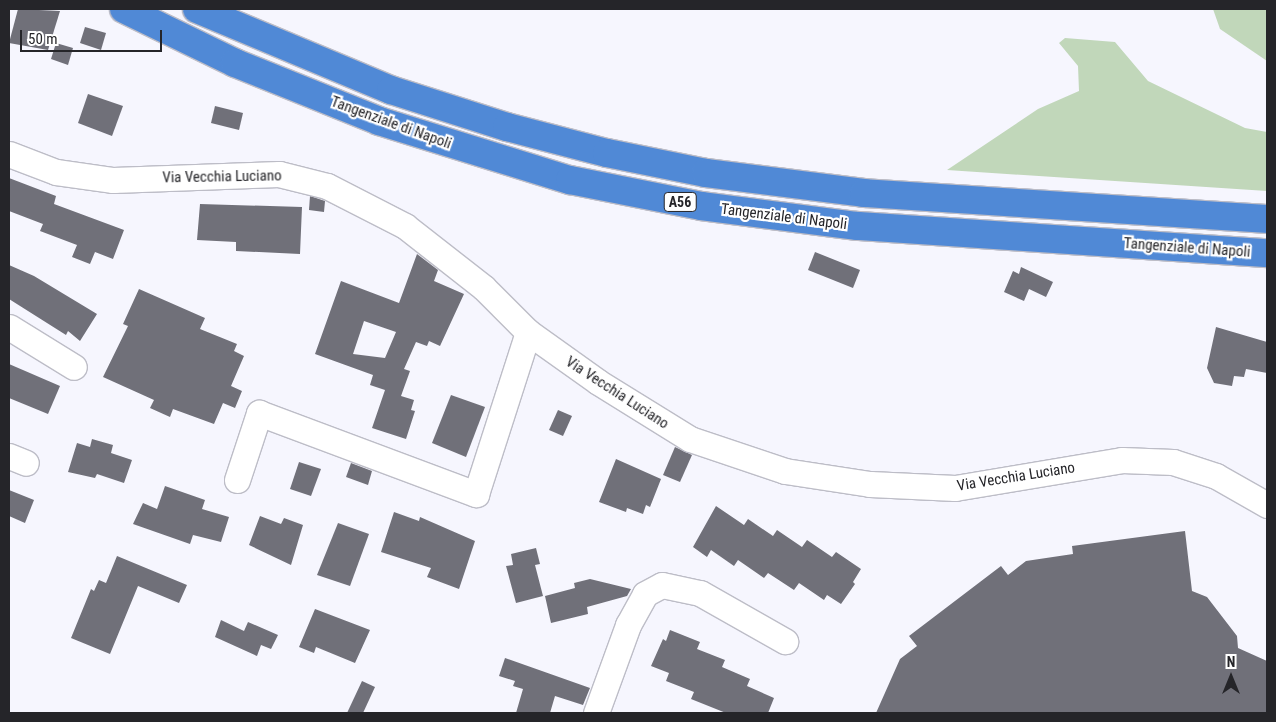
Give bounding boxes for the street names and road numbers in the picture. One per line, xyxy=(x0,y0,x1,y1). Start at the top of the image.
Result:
street label: Tangenziale di Napoli xyxy=(328,93,454,153)
street label: Via Vecchia Luciano xyxy=(162,167,282,187)
road number: A56 xyxy=(662,190,698,213)
street label: Tangenziale di Napoli xyxy=(720,200,848,234)
street label: Tangenziale di Napoli xyxy=(1123,235,1251,261)
street label: Via Vecchia Luciano xyxy=(562,353,672,433)
street label: Via Vecchia Luciano xyxy=(956,459,1076,495)

